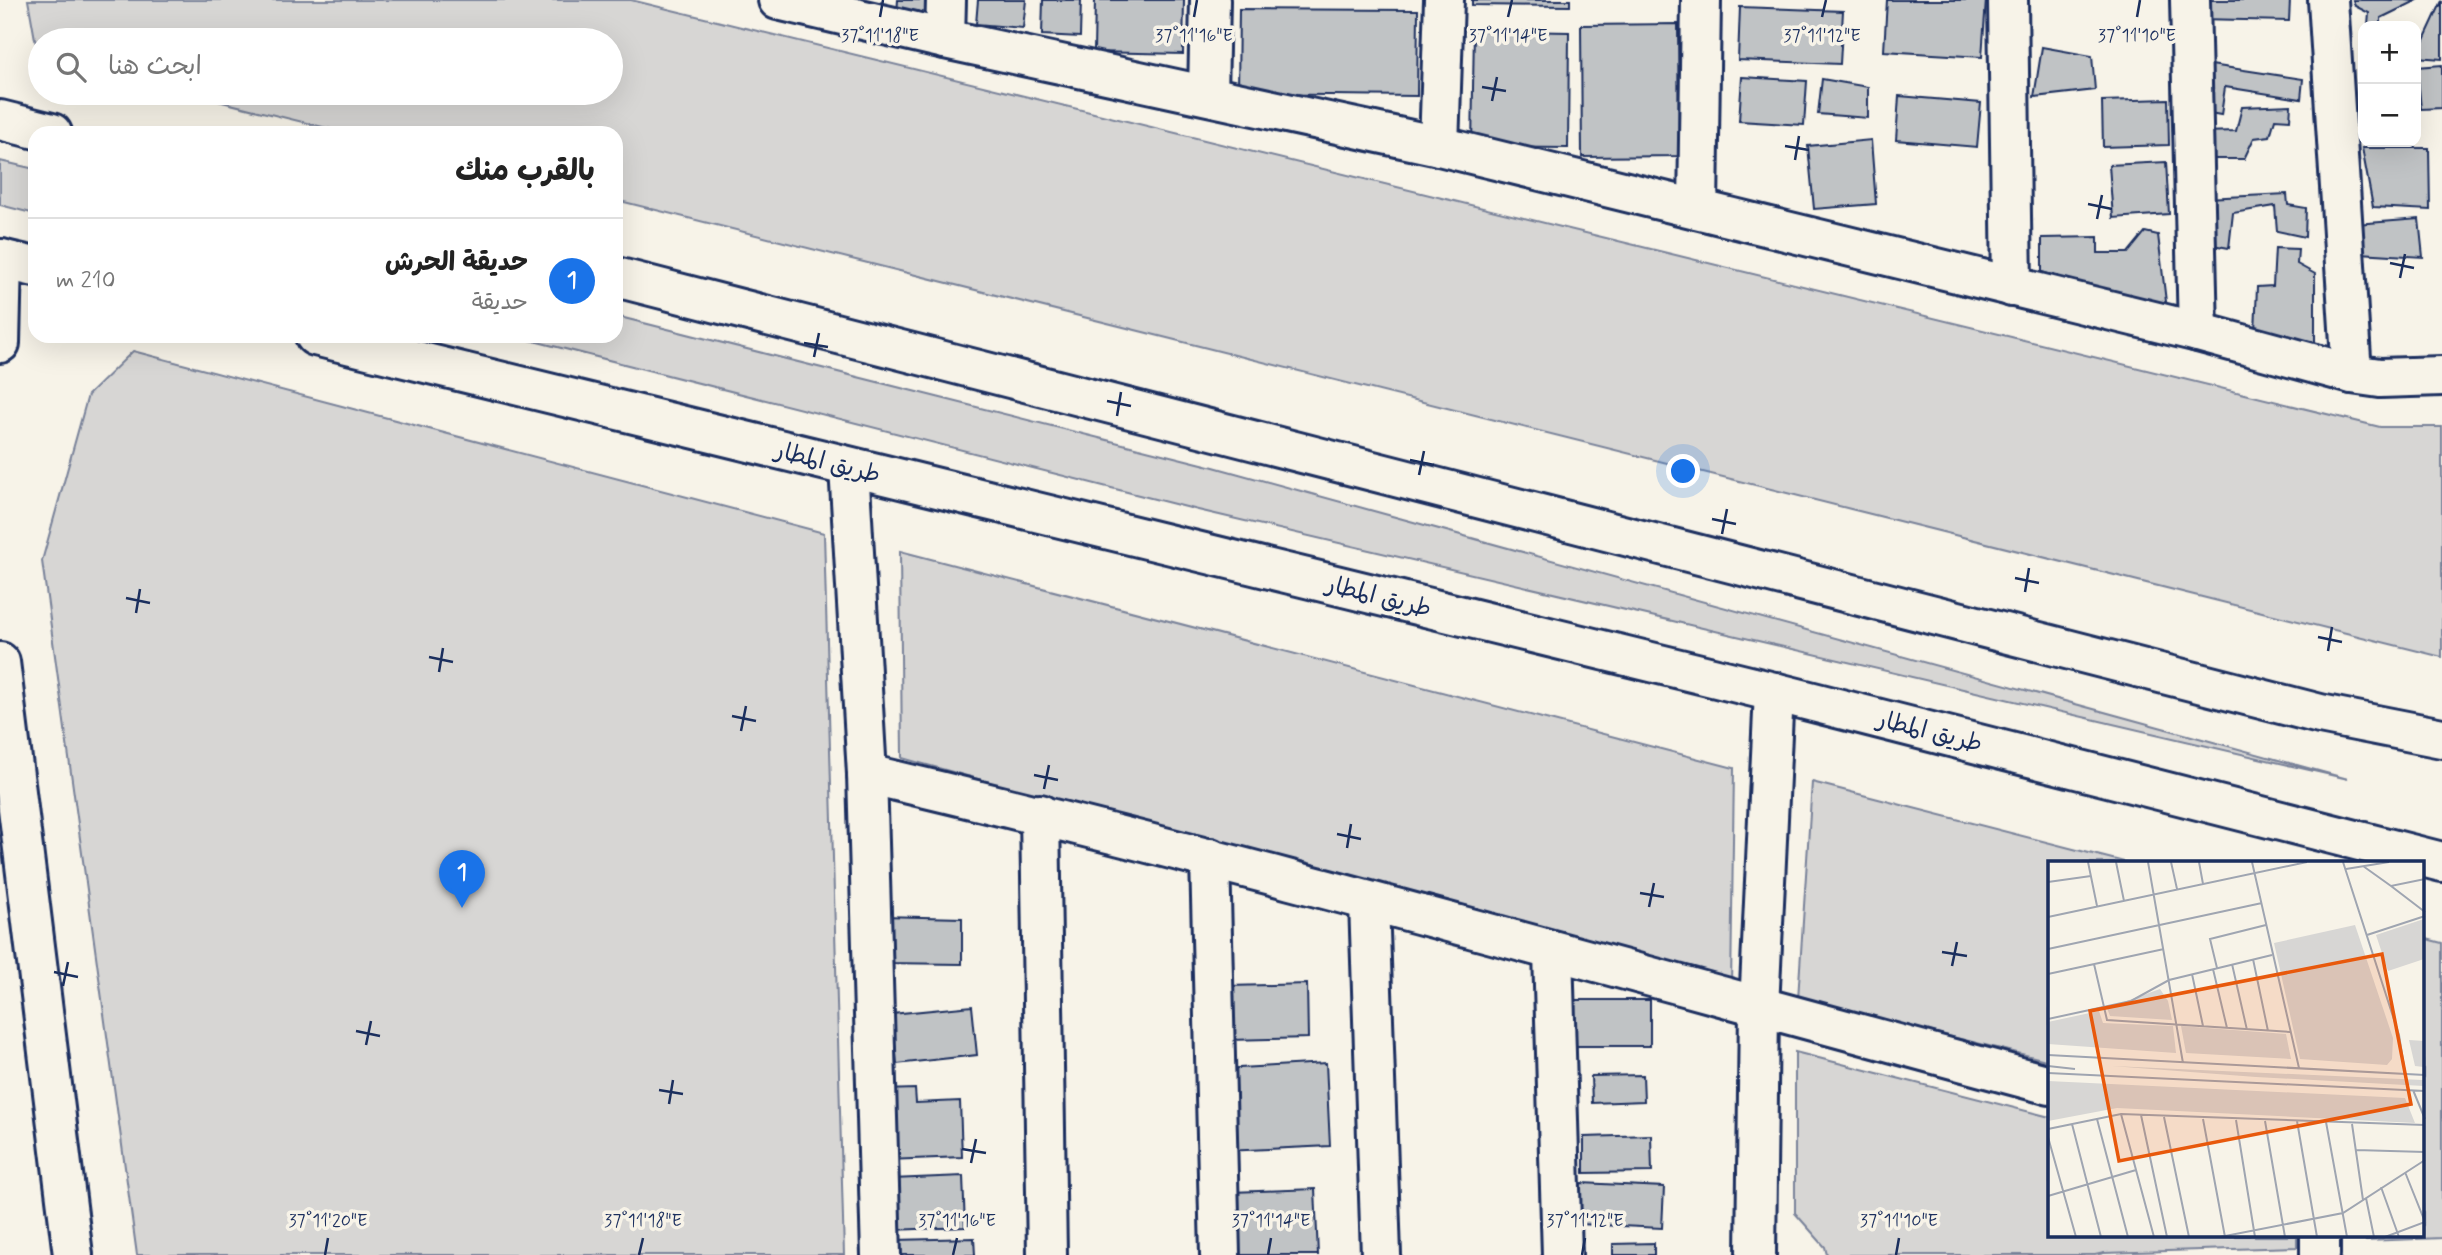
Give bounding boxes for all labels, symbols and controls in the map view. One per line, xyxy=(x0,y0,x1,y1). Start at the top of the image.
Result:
map controls xyxy=(2358,21,2421,147)
button: + xyxy=(2358,21,2421,84)
text: 37°11'18"E xyxy=(841,24,919,48)
text: 37°11'16"E xyxy=(1155,24,1233,48)
text: 37°11'14"E xyxy=(1469,24,1547,48)
text: 37°11'12"E xyxy=(1783,24,1861,48)
text: 37°11'10"E xyxy=(2098,24,2176,48)
search box xyxy=(28,28,623,105)
icon: search xyxy=(52,48,90,86)
text: ابحث هنا xyxy=(108,50,202,84)
button: − xyxy=(2358,84,2421,147)
text: بالقرب منك xyxy=(455,152,595,191)
text: حديقة الحرش xyxy=(385,246,528,280)
text: 210 m xyxy=(56,266,116,296)
text: 1 xyxy=(567,266,577,296)
text: حديقة xyxy=(472,288,528,318)
street label: طريق المطار xyxy=(770,435,883,491)
your location xyxy=(1666,454,1700,488)
street label: طريق المطار xyxy=(1321,569,1434,625)
street label: طريق المطار xyxy=(1872,704,1985,760)
pin: 1 xyxy=(439,850,485,908)
inset map xyxy=(2048,861,2424,1238)
text: 37°11'20"E xyxy=(288,1209,368,1233)
text: 37°11'18"E xyxy=(604,1209,682,1233)
text: 37°11'16"E xyxy=(918,1209,996,1233)
text: 37°11'14"E xyxy=(1232,1209,1310,1233)
text: 37°11'12"E xyxy=(1546,1209,1624,1233)
text: 37°11'10"E xyxy=(1860,1209,1938,1233)

